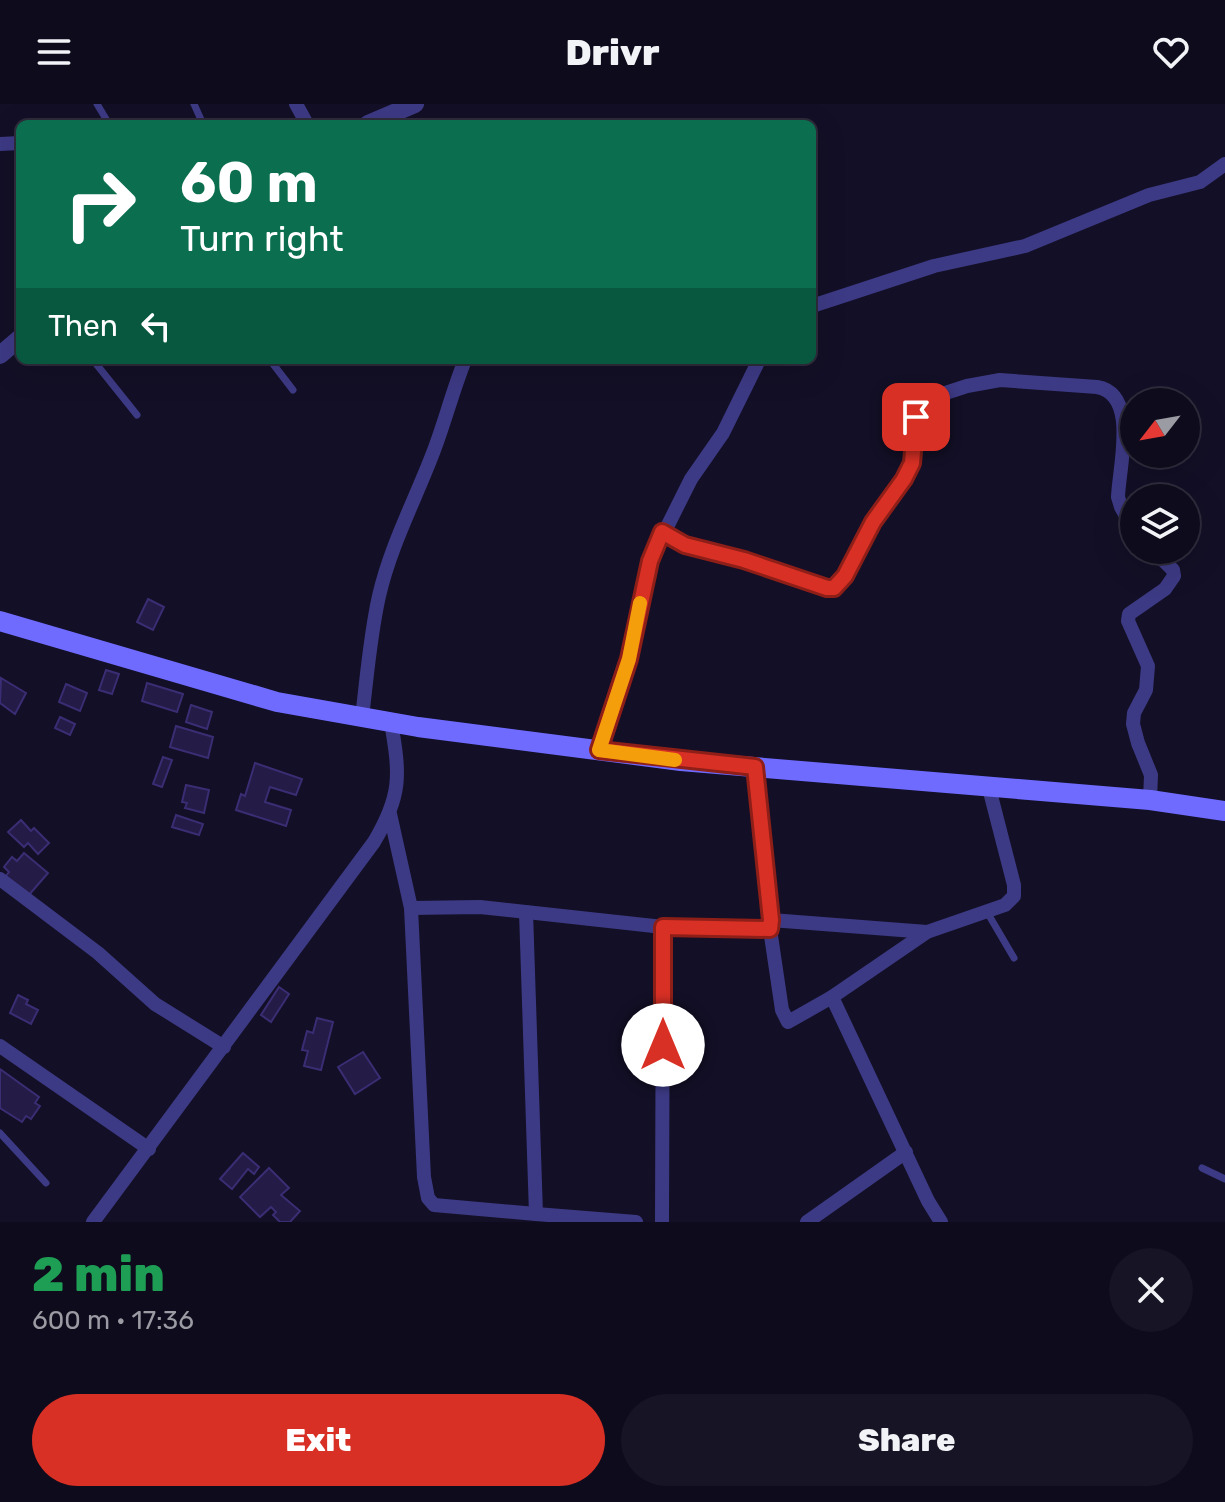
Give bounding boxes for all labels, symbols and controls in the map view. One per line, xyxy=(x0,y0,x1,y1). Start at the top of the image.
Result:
icon: menu xyxy=(32,30,76,74)
icon: heart xyxy=(1149,30,1193,74)
text: Drivr xyxy=(565,31,660,74)
text: 60 m xyxy=(180,150,318,216)
icon: right xyxy=(48,152,152,256)
text: Turn right xyxy=(180,217,344,260)
icon: left xyxy=(134,304,178,348)
text: Then xyxy=(48,308,118,344)
pin xyxy=(882,383,950,451)
north arrow xyxy=(1120,388,1200,468)
map controls xyxy=(1120,388,1200,564)
icon: arrive xyxy=(894,395,938,439)
button: layers xyxy=(1120,484,1200,564)
position arrow xyxy=(621,1003,705,1087)
text: 2 min xyxy=(32,1246,165,1303)
button: close xyxy=(1109,1248,1193,1332)
text: 600 m · 17:36 xyxy=(32,1305,194,1336)
button: Exit xyxy=(32,1394,605,1486)
button: Share xyxy=(621,1394,1193,1486)

